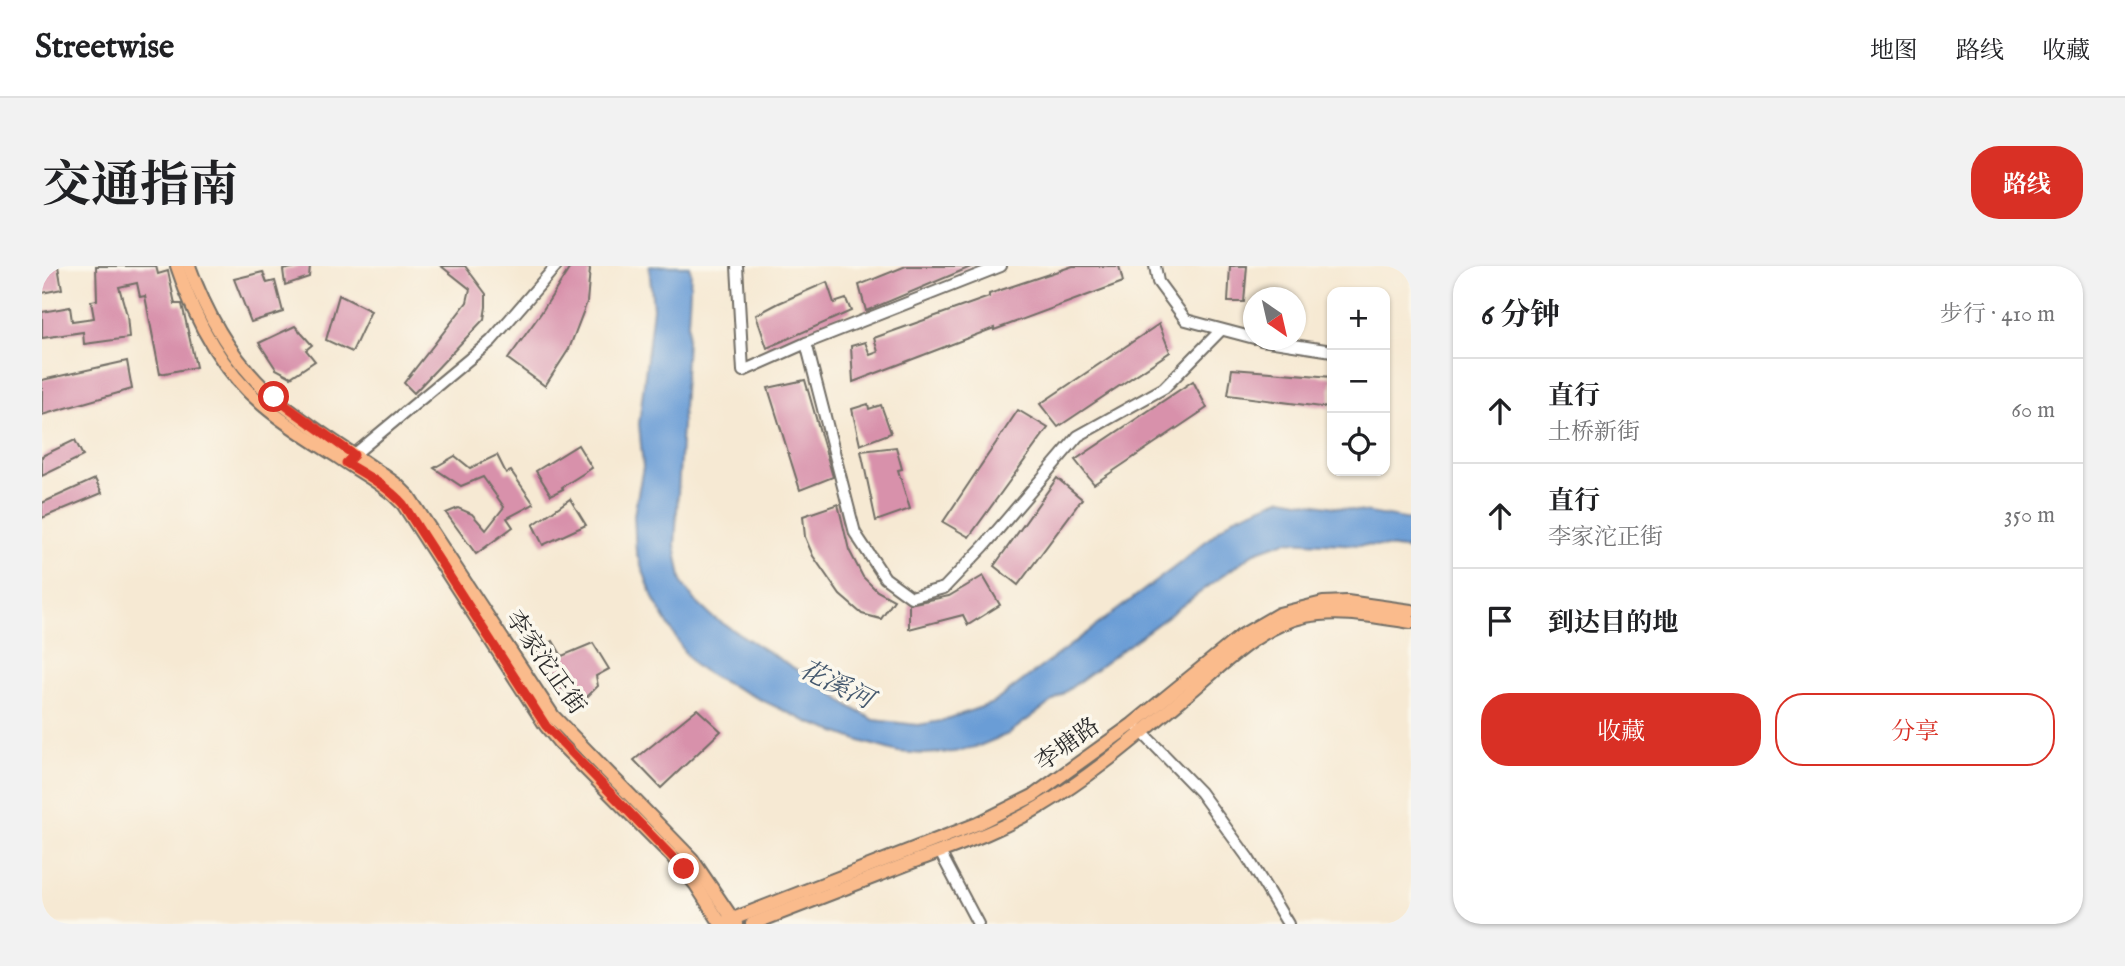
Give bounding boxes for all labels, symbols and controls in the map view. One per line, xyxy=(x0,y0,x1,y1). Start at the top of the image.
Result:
text: Streetwise xyxy=(35,27,174,69)
text: 地图 xyxy=(1870,36,1918,67)
text: 路线 xyxy=(1956,36,2004,67)
text: 收藏 xyxy=(2042,36,2090,67)
button: 路线 xyxy=(1971,146,2083,219)
text: 交通指南 xyxy=(42,157,238,219)
north arrow xyxy=(1243,287,1306,350)
map controls xyxy=(1327,287,1390,476)
button: + xyxy=(1327,287,1390,350)
text: 6 分钟 xyxy=(1481,297,1560,335)
text: 步行 · 410 m xyxy=(1940,300,2055,329)
button: − xyxy=(1327,350,1390,413)
text: 直行 xyxy=(1548,380,1600,413)
route start xyxy=(258,381,289,412)
icon: ahead xyxy=(1481,392,1519,430)
text: 60 m xyxy=(2011,396,2055,425)
button: locate xyxy=(1327,413,1390,476)
text: 土桥新街 xyxy=(1548,418,1640,447)
text: 直行 xyxy=(1548,485,1600,518)
icon: ahead xyxy=(1481,497,1519,535)
text: 350 m xyxy=(2004,501,2055,530)
text: 李家沱正街 xyxy=(1548,523,1663,552)
icon: arrive xyxy=(1481,602,1519,640)
street label: 李家沱正街 xyxy=(498,605,592,721)
text: 到达目的地 xyxy=(1548,607,1678,640)
water label: 花溪河 xyxy=(794,653,882,719)
button: 收藏 xyxy=(1481,693,1761,766)
button: 分享 xyxy=(1775,693,2055,766)
street label: 李塘路 xyxy=(1030,711,1106,779)
route end xyxy=(668,853,699,884)

